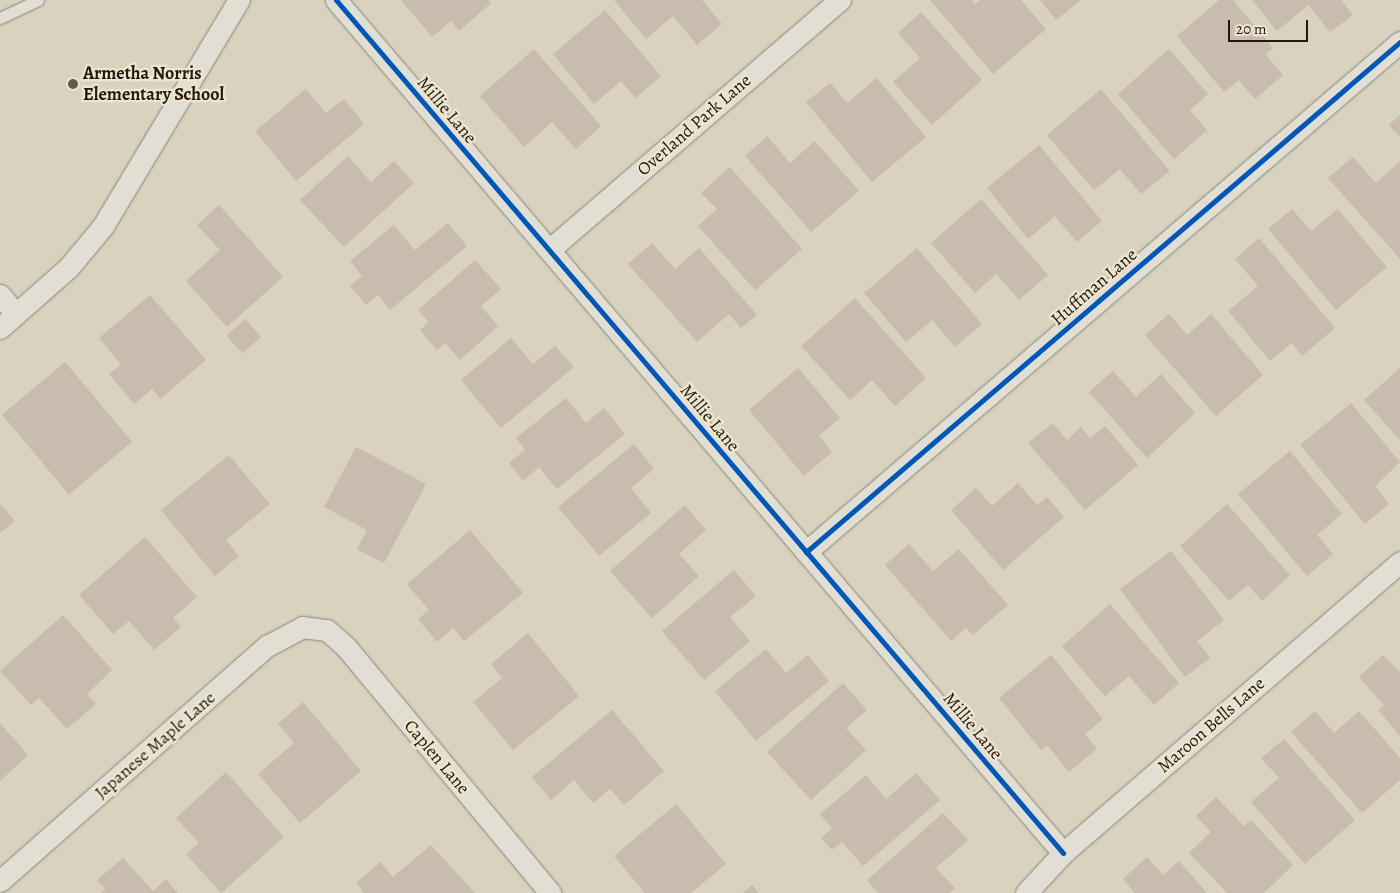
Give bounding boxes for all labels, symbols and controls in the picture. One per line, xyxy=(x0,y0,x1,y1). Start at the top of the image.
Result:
scale bar xyxy=(1230,10,1310,42)
text: 20 m xyxy=(1236,19,1267,39)
place label: Armetha Norris Elementary School xyxy=(83,63,224,106)
street label: Overland Park Lane xyxy=(633,70,755,180)
street label: Millie Lane xyxy=(413,72,481,148)
marker: Armetha Norris Elementary School xyxy=(67,78,79,90)
street label: Huffman Lane xyxy=(1047,244,1141,330)
street label: Millie Lane xyxy=(676,380,744,456)
street label: Maroon Bells Lane xyxy=(1153,673,1269,777)
street label: Japanese Maple Lane xyxy=(90,687,220,803)
street label: Millie Lane xyxy=(939,688,1007,764)
street label: Caplen Lane xyxy=(400,715,474,799)

